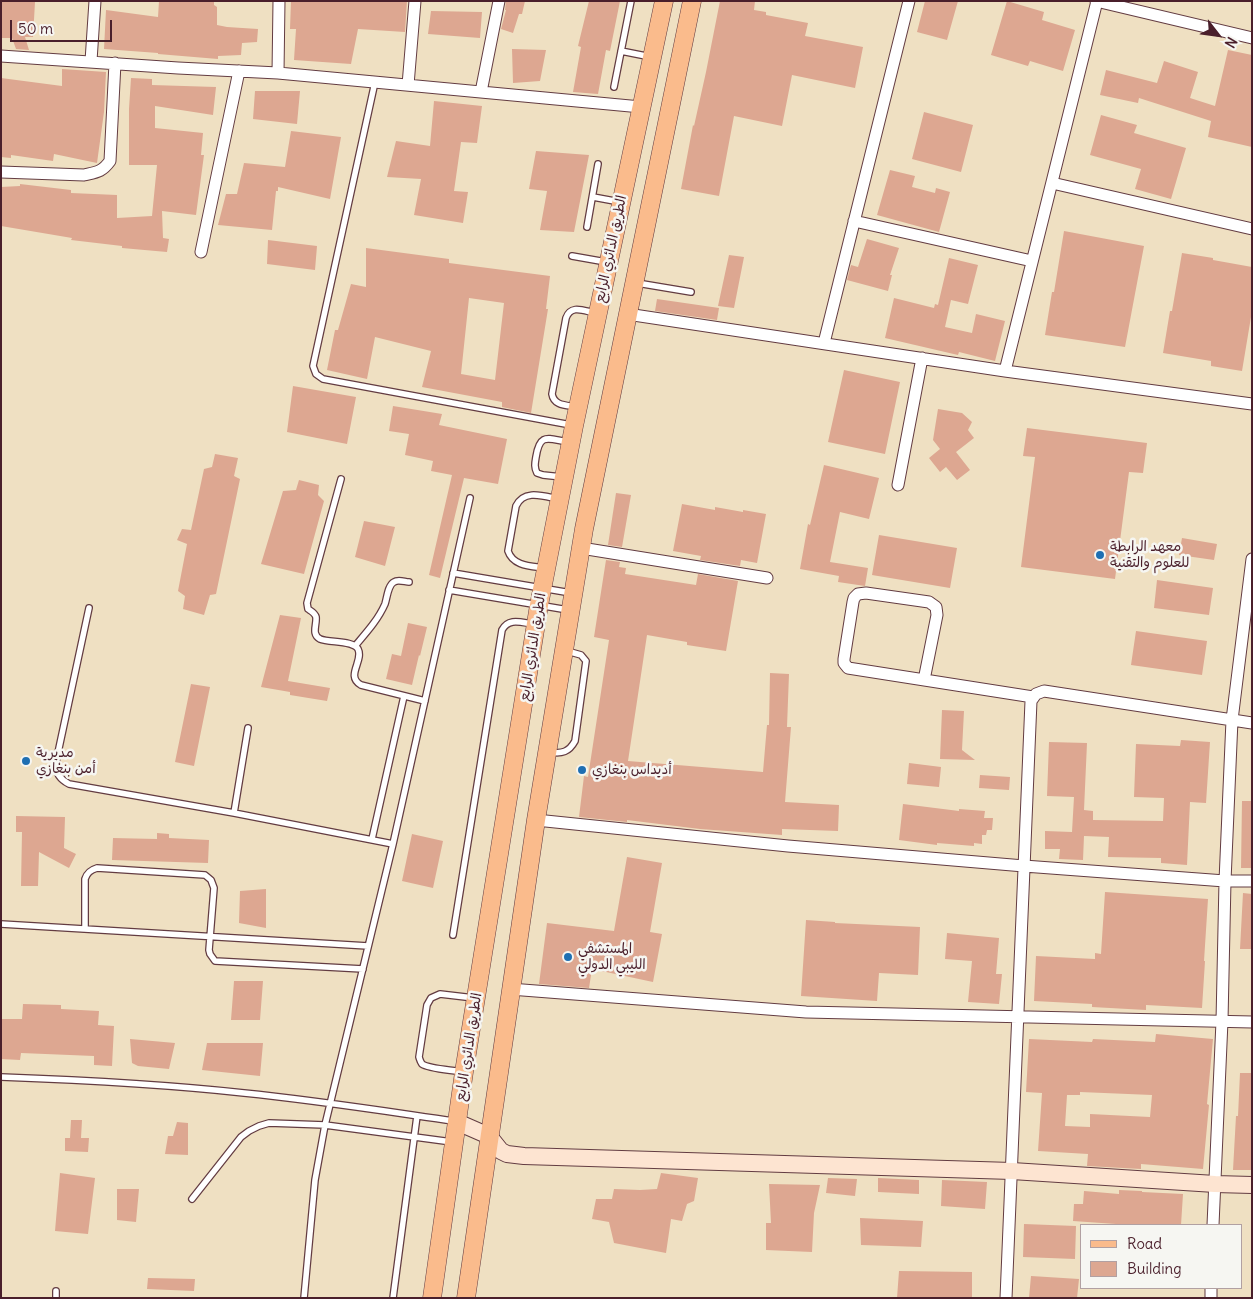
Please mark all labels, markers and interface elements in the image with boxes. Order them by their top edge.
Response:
scale bar [12,10,115,42]
north arrow [1193,10,1243,60]
text: 50 m [18,19,53,38]
text: N [1221,34,1241,51]
street label: الطريق الدائري الرابع [591,194,631,304]
place label: معهد الرابطة للعلوم والتقنية [1110,539,1189,572]
marker: معهد الرابطة للعلوم والتقنية [1094,549,1106,561]
street label: الطريق الدائري الرابع [516,592,550,702]
place label: مديرية أمن بنغازي [36,745,96,778]
marker: مديرية أمن بنغازي [20,755,32,767]
place label: أديداس بنغازي [592,762,672,778]
marker: أديداس بنغازي [576,764,588,776]
place label: المستشفي الليبي الدولي [578,941,646,974]
marker: المستشفي الليبي الدولي [562,951,574,963]
street label: الطريق الدائري الرابع [452,992,486,1102]
legend [1080,1224,1243,1289]
text: Road [1127,1234,1162,1253]
text: Building [1127,1259,1182,1278]

